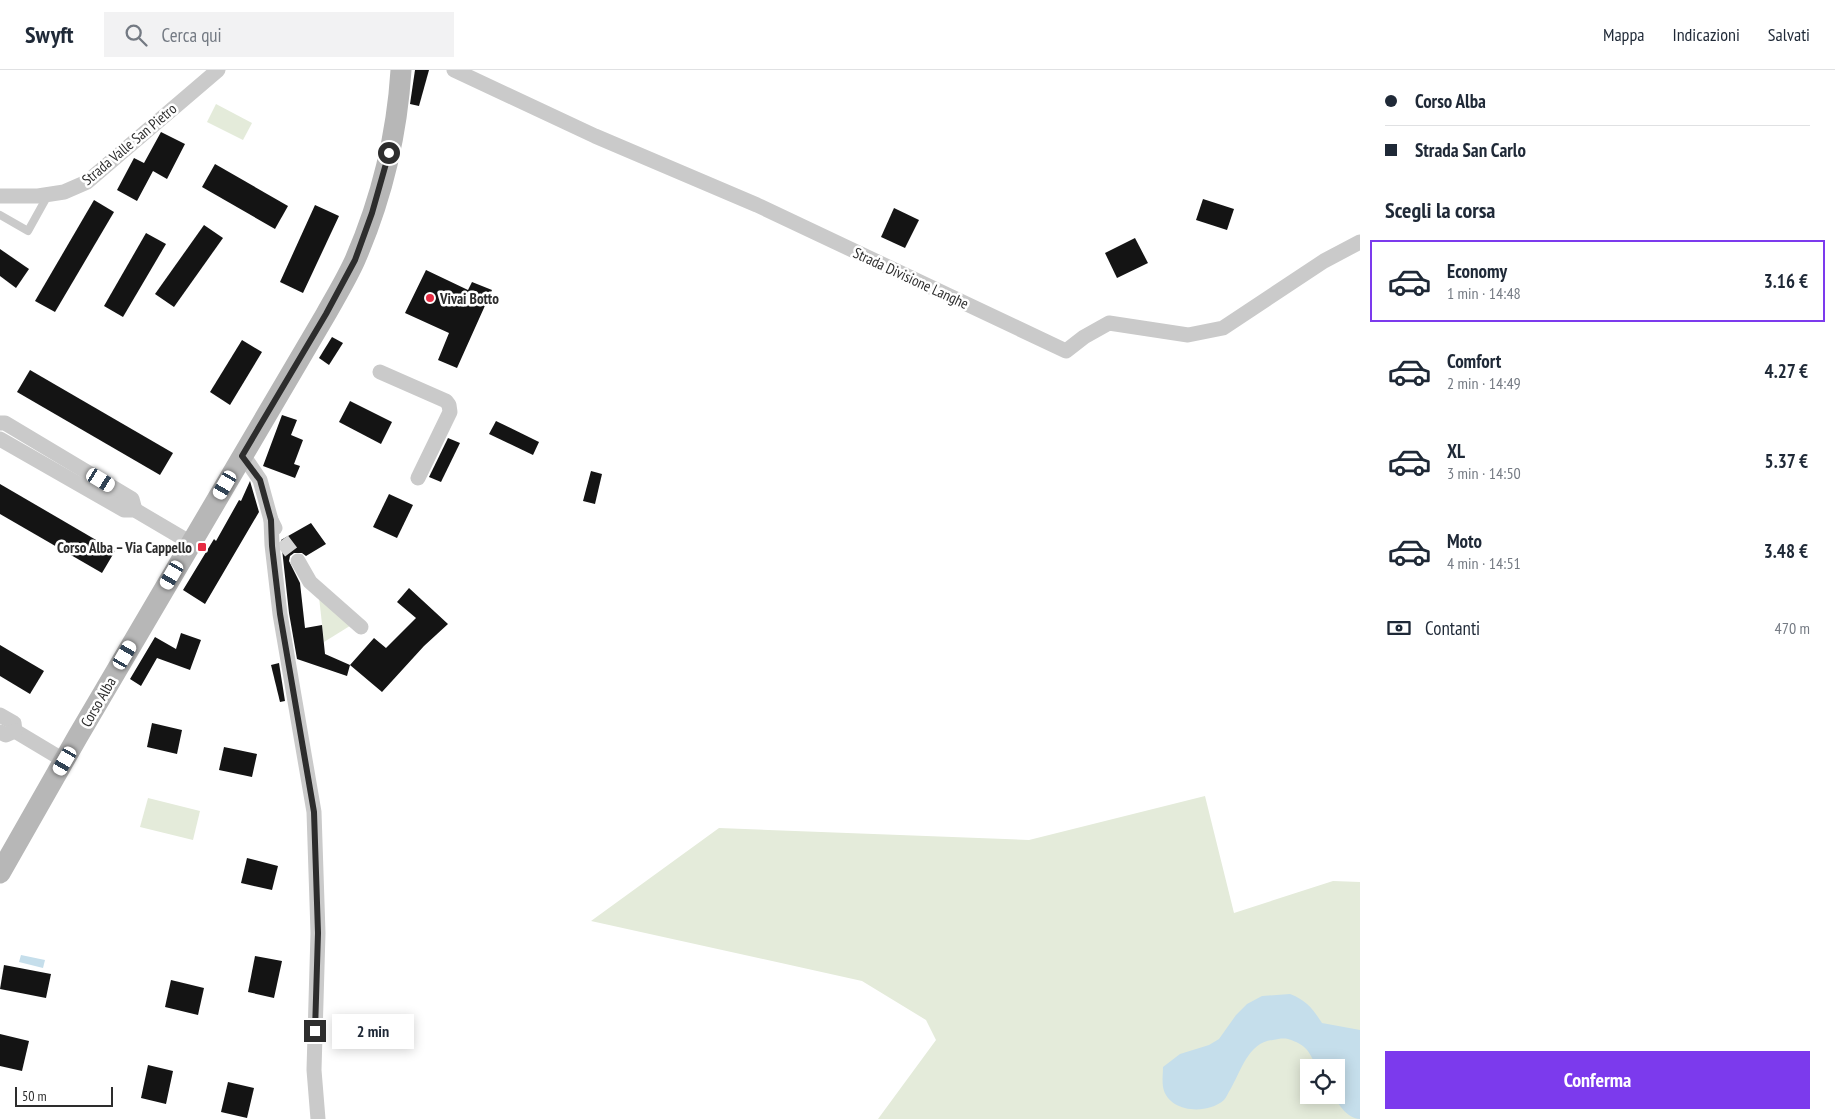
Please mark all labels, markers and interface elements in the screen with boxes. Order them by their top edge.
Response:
search box [104,12,454,57]
text: Swyft [25,19,74,50]
icon: search [122,21,150,49]
text: Cerca qui [162,23,222,47]
text: Mappa [1603,23,1644,46]
text: Indicazioni [1672,23,1740,46]
text: Salvati [1768,23,1810,46]
text: Corso Alba [1415,89,1486,113]
street label: Strada Valle San Pietro [78,99,180,189]
text: Strada San Carlo [1415,138,1526,162]
route start [378,142,400,164]
text: Scegli la corsa [1385,196,1495,224]
street label: Strada Divisione Langhe [850,243,972,313]
icon: car [1387,259,1432,304]
text: Economy [1447,259,1507,283]
text: 3.16 € [1764,269,1808,293]
text: 1 min · 14:48 [1447,283,1521,303]
place label: Vivai Botto [439,289,499,308]
marker: Vivai Botto [424,292,436,304]
icon: car [1387,349,1432,394]
text: Comfort [1447,349,1501,373]
text: 4.27 € [1765,359,1808,383]
text: 2 min · 14:49 [1447,373,1521,393]
icon: car [1387,439,1432,484]
text: XL [1447,439,1465,463]
text: 5.37 € [1765,449,1808,473]
text: 3 min · 14:50 [1447,463,1521,483]
car [84,466,117,494]
car [211,468,238,502]
icon: car [1387,529,1432,574]
text: Moto [1447,529,1482,553]
place label: Corso Alba – Via Cappello [57,538,192,557]
text: 3.48 € [1764,539,1808,563]
marker: Corso Alba – Via Cappello [196,541,208,553]
text: 4 min · 14:51 [1447,553,1521,573]
car [158,558,185,592]
icon: cash [1385,614,1413,642]
text: Contanti [1425,616,1480,640]
text: 470 m [1775,618,1810,638]
car [111,638,138,672]
street label: Corso Alba [76,674,120,730]
car [51,744,78,778]
callout: 2 min [332,1014,415,1048]
route end [304,1020,326,1042]
text: 2 min [357,1021,389,1041]
button: Conferma [1385,1051,1810,1109]
map controls [1300,1059,1345,1104]
button: locate [1300,1059,1345,1104]
scale bar [15,1084,112,1107]
text: 50 m [22,1087,47,1105]

